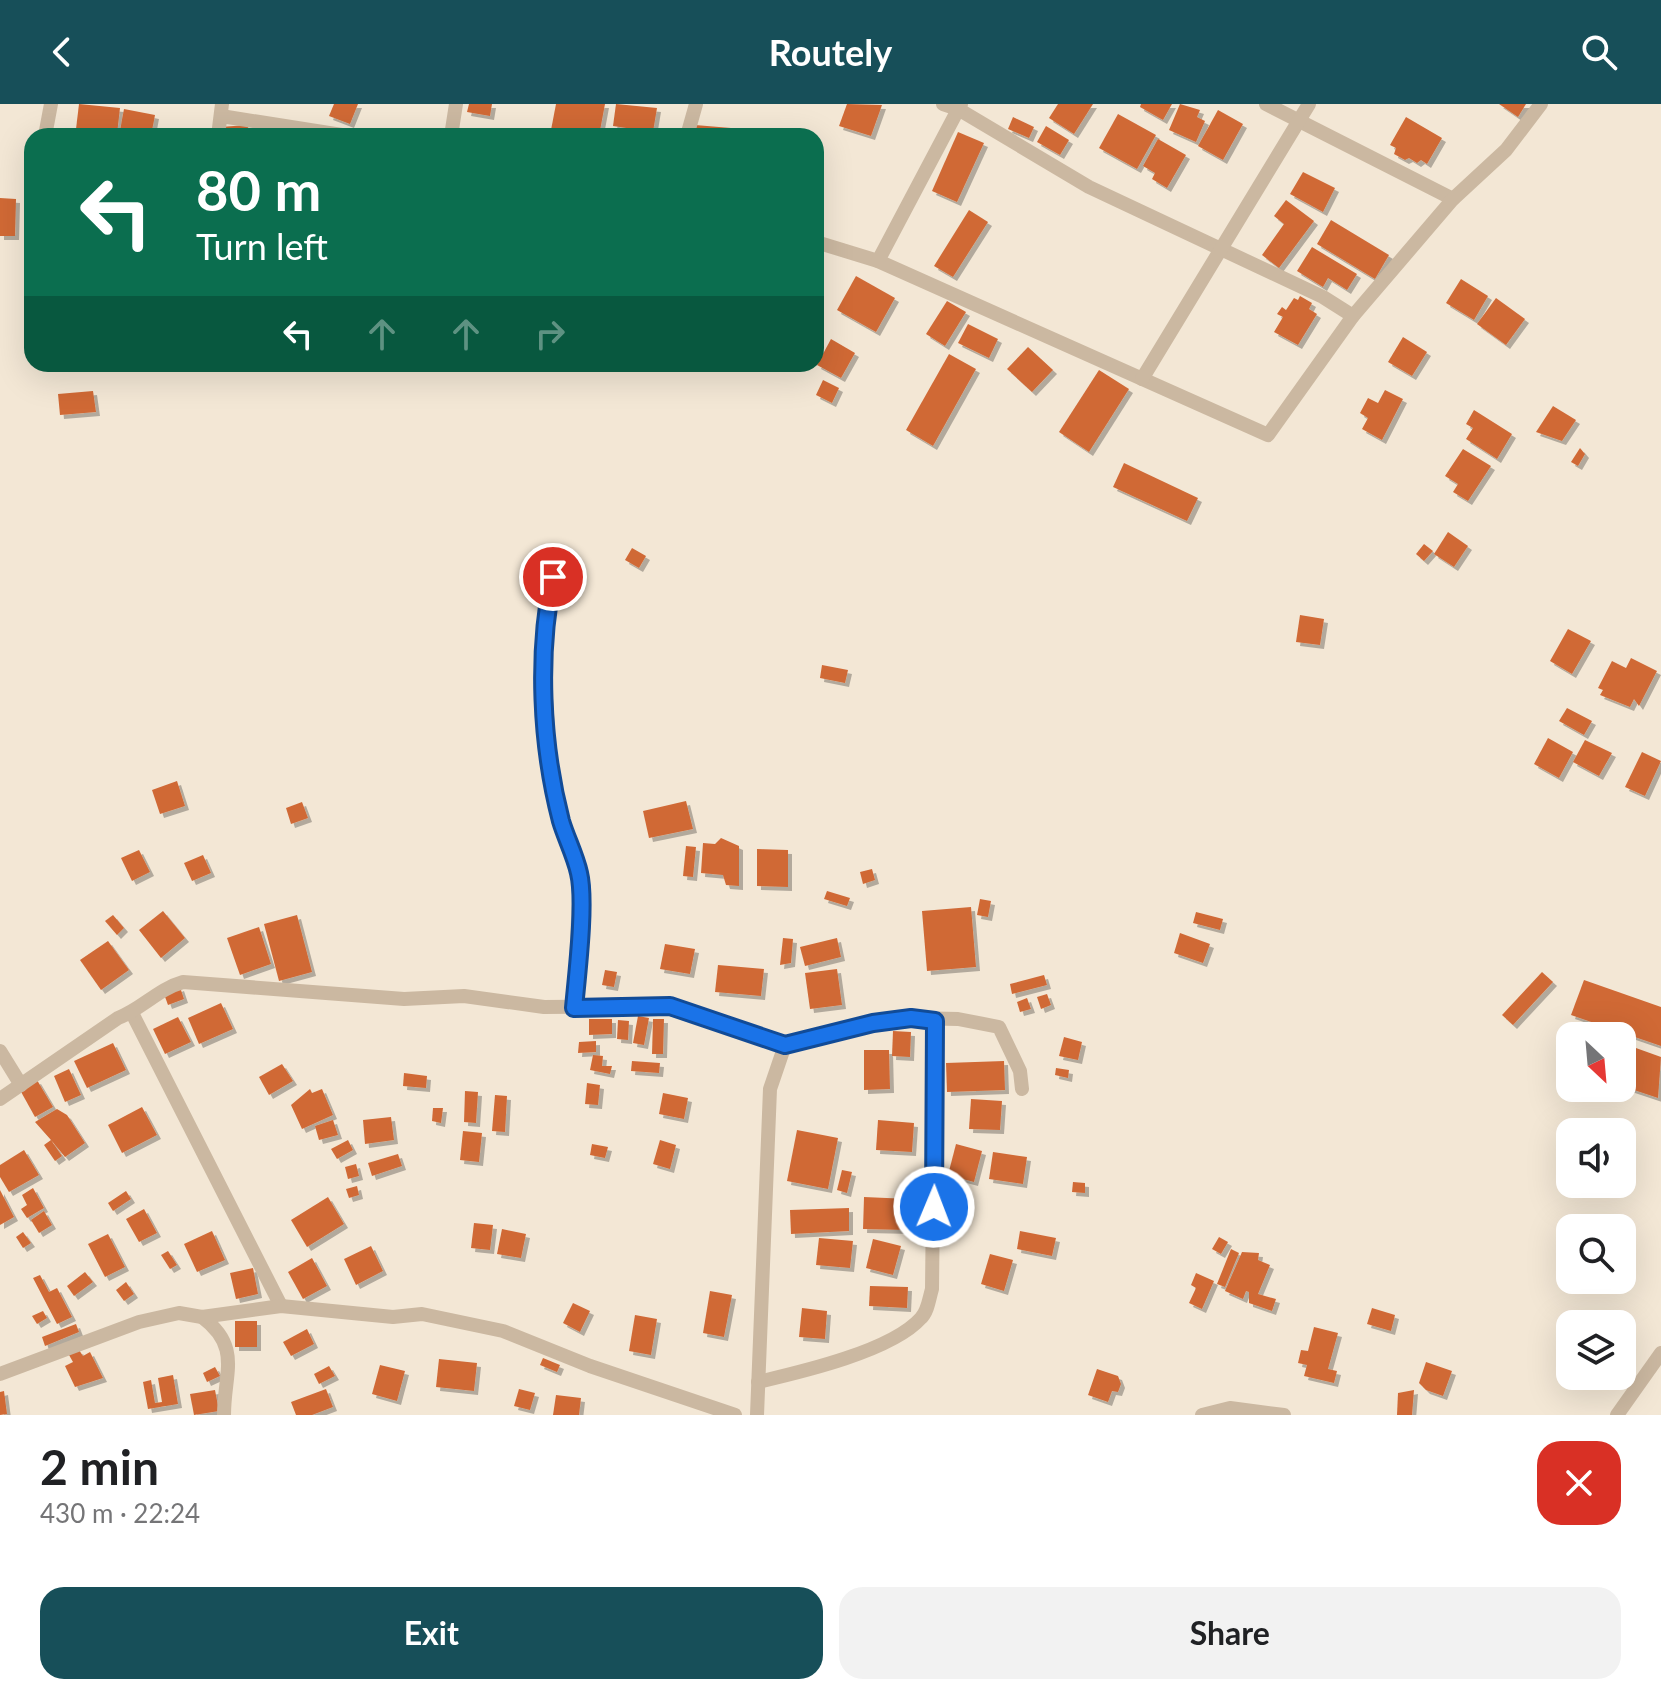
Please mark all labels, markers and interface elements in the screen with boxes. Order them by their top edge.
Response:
icon: back [40,30,84,74]
text: Routely [769,30,892,74]
icon: search [1577,30,1621,74]
text: 80 m [196,156,321,223]
icon: left [64,160,168,264]
text: Turn left [196,224,328,268]
icon: left [276,312,320,356]
icon: ahead [360,312,404,356]
icon: ahead [444,312,488,356]
icon: right [528,312,572,356]
pin [519,543,587,611]
icon: arrive [531,555,575,599]
north arrow [1556,1022,1636,1102]
map controls [1556,1022,1636,1390]
button: sound [1556,1118,1636,1198]
position arrow [892,1165,976,1249]
button: search [1556,1214,1636,1294]
button: layers [1556,1310,1636,1390]
text: 2 min [40,1438,159,1495]
button: close [1537,1441,1621,1525]
text: 430 m · 22:24 [40,1497,200,1529]
button: Exit [40,1587,823,1679]
button: Share [839,1587,1621,1679]

